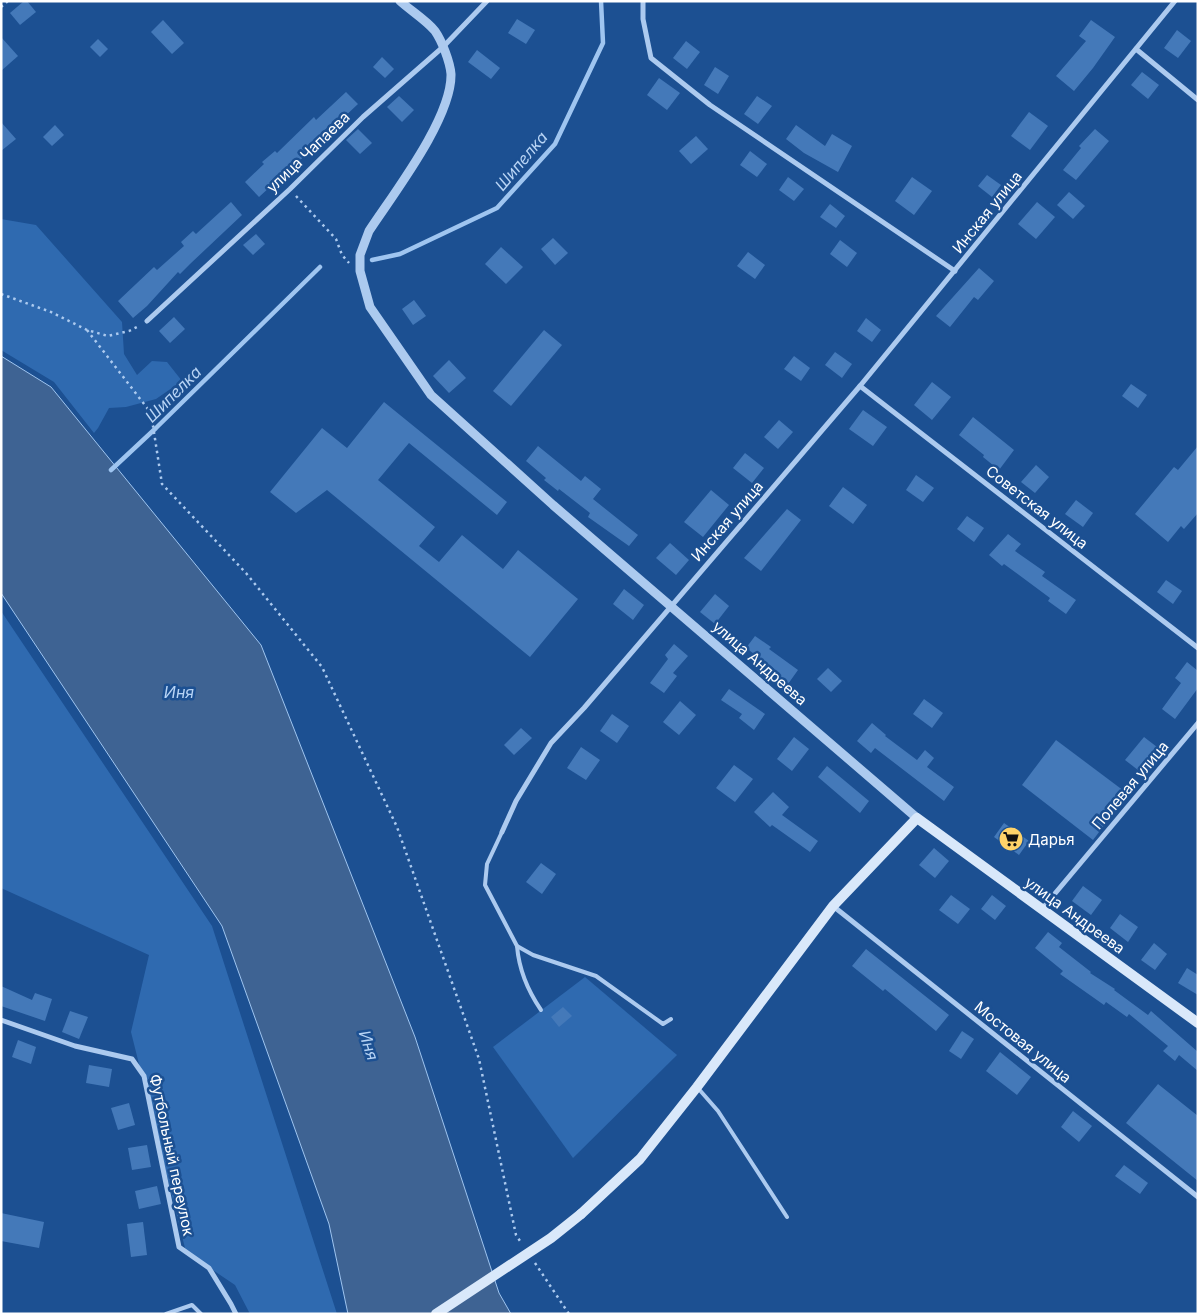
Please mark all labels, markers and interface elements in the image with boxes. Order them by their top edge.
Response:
street label: улица Чапаева [262,107,354,197]
water label: Шипелка [490,127,552,195]
street label: Инская улица [948,167,1026,257]
water label: Шипелка [141,362,205,426]
street label: Советская улица [982,461,1092,553]
street label: Инская улица [687,477,767,565]
street label: улица Андреева [709,617,811,709]
water label: Иня [164,682,194,702]
street label: Полевая улица [1088,737,1172,833]
supermarket icon: Дарья [998,826,1024,852]
place label: Дарья [1028,830,1075,849]
street label: улица Андреева [1021,872,1129,958]
street label: Мостовая улица [971,997,1075,1087]
water label: Иня [355,1027,383,1063]
street label: Футбольный переулок [146,1072,198,1238]

